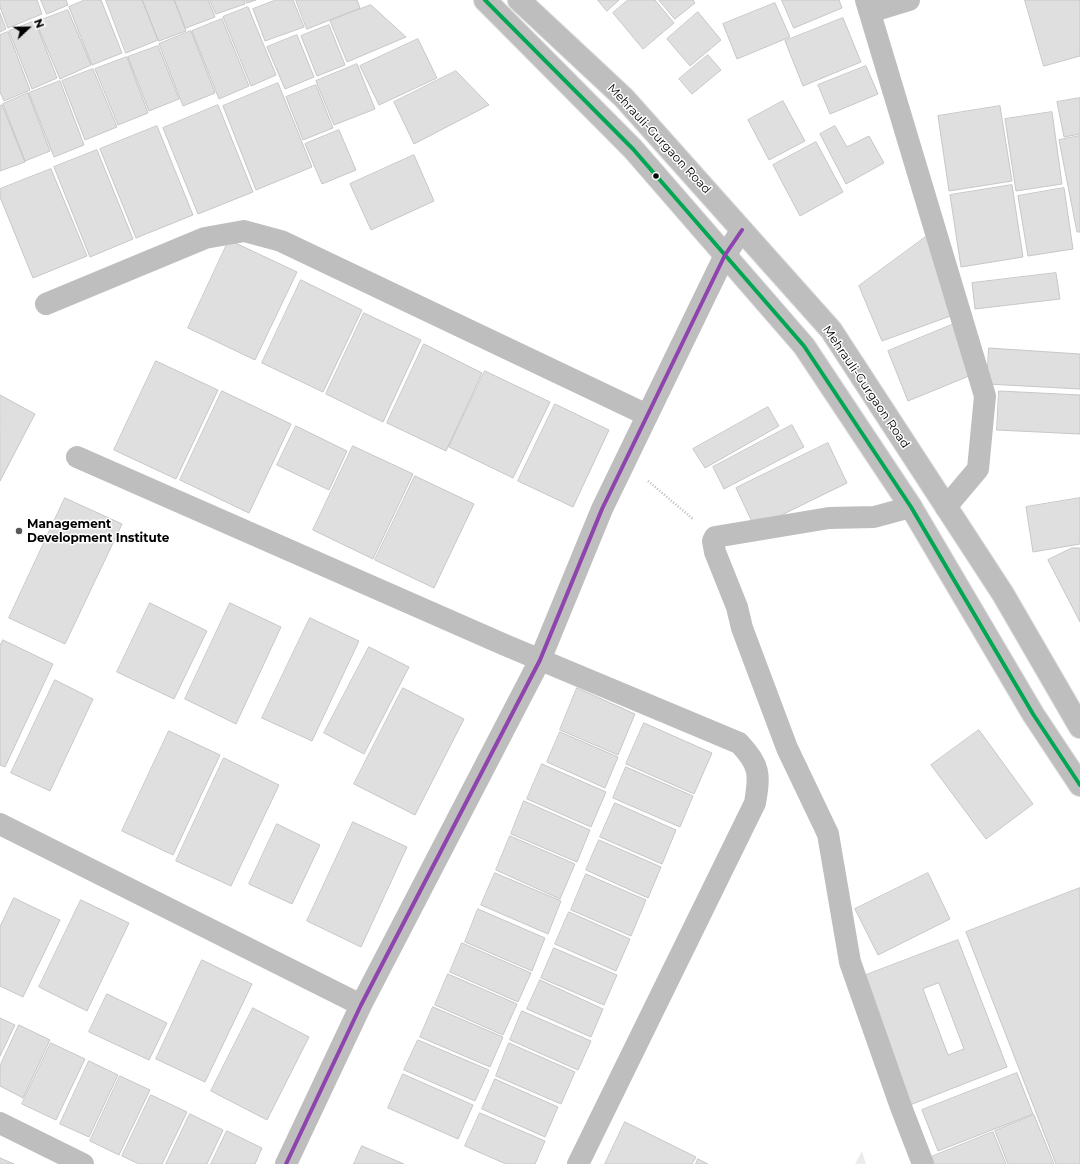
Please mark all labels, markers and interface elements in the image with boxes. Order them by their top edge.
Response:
north arrow [8,8,48,48]
text: N [31,17,47,30]
street label: Mehrauli-Gurgaon Road [604,81,714,197]
unlabelled marker [651,171,661,181]
street label: Mehrauli-Gurgaon Road [820,323,912,451]
place label: Management Development Institute [27,517,169,545]
marker: Management Development Institute [14,526,24,536]

